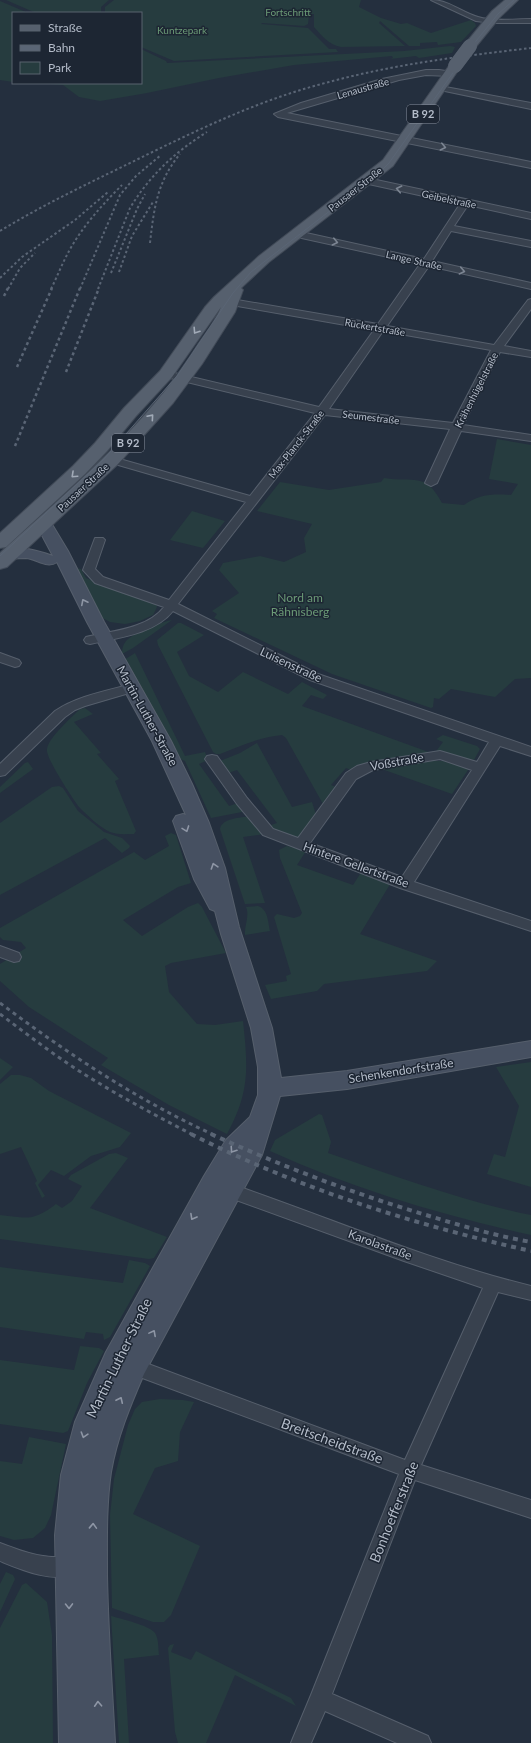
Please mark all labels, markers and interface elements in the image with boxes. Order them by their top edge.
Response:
park label: Fortschritt [265,6,311,18]
legend [12,12,142,84]
text: Straße [48,20,82,35]
park label: Kuntzepark [157,24,208,36]
text: Bahn [48,40,75,55]
text: Park [48,60,72,75]
street label: Lenaustraße [336,75,390,101]
road number: B 92 [407,105,439,123]
one-way arrow [440,143,447,151]
street label: Pausaer Straße [326,164,384,214]
one-way arrow [396,185,402,193]
street label: Geibelstraße [421,187,477,211]
one-way arrow [332,238,338,246]
street label: Lange Straße [385,248,443,272]
one-way arrow [459,266,465,274]
street label: Rückertstraße [344,316,406,338]
one-way arrow [193,327,201,334]
street label: Krähenhügelstraße [452,350,500,430]
street label: Max-Planck-Straße [266,407,326,481]
street label: Seumestraße [342,408,400,426]
one-way arrow [146,414,154,422]
road number: B 92 [112,434,144,452]
street label: Pausaer Straße [55,460,111,514]
one-way arrow [71,470,79,477]
park label: Nord am Rähnisberg [271,590,329,619]
one-way arrow [82,599,89,607]
street label: Luisenstraße [258,644,325,685]
street label: Martin-Luther-Straße [114,663,181,769]
street label: Voßstraße [369,749,425,774]
one-way arrow [182,825,190,832]
street label: Hintere Gellertstraße [301,838,411,891]
one-way arrow [211,863,219,870]
street label: Schenkendorfstraße [347,1055,454,1086]
one-way arrow [230,1146,238,1153]
one-way arrow [191,1213,198,1220]
street label: Karolastraße [346,1226,414,1263]
street label: Martin-Luther-Straße [82,1295,155,1420]
one-way arrow [149,1330,156,1337]
one-way arrow [115,1396,123,1404]
street label: Breitscheidstraße [279,1414,385,1467]
one-way arrow [80,1431,89,1438]
street label: Bonhoefferstraße [365,1459,422,1565]
one-way arrow [89,1523,97,1529]
one-way arrow [65,1603,73,1609]
one-way arrow [94,1701,103,1707]

